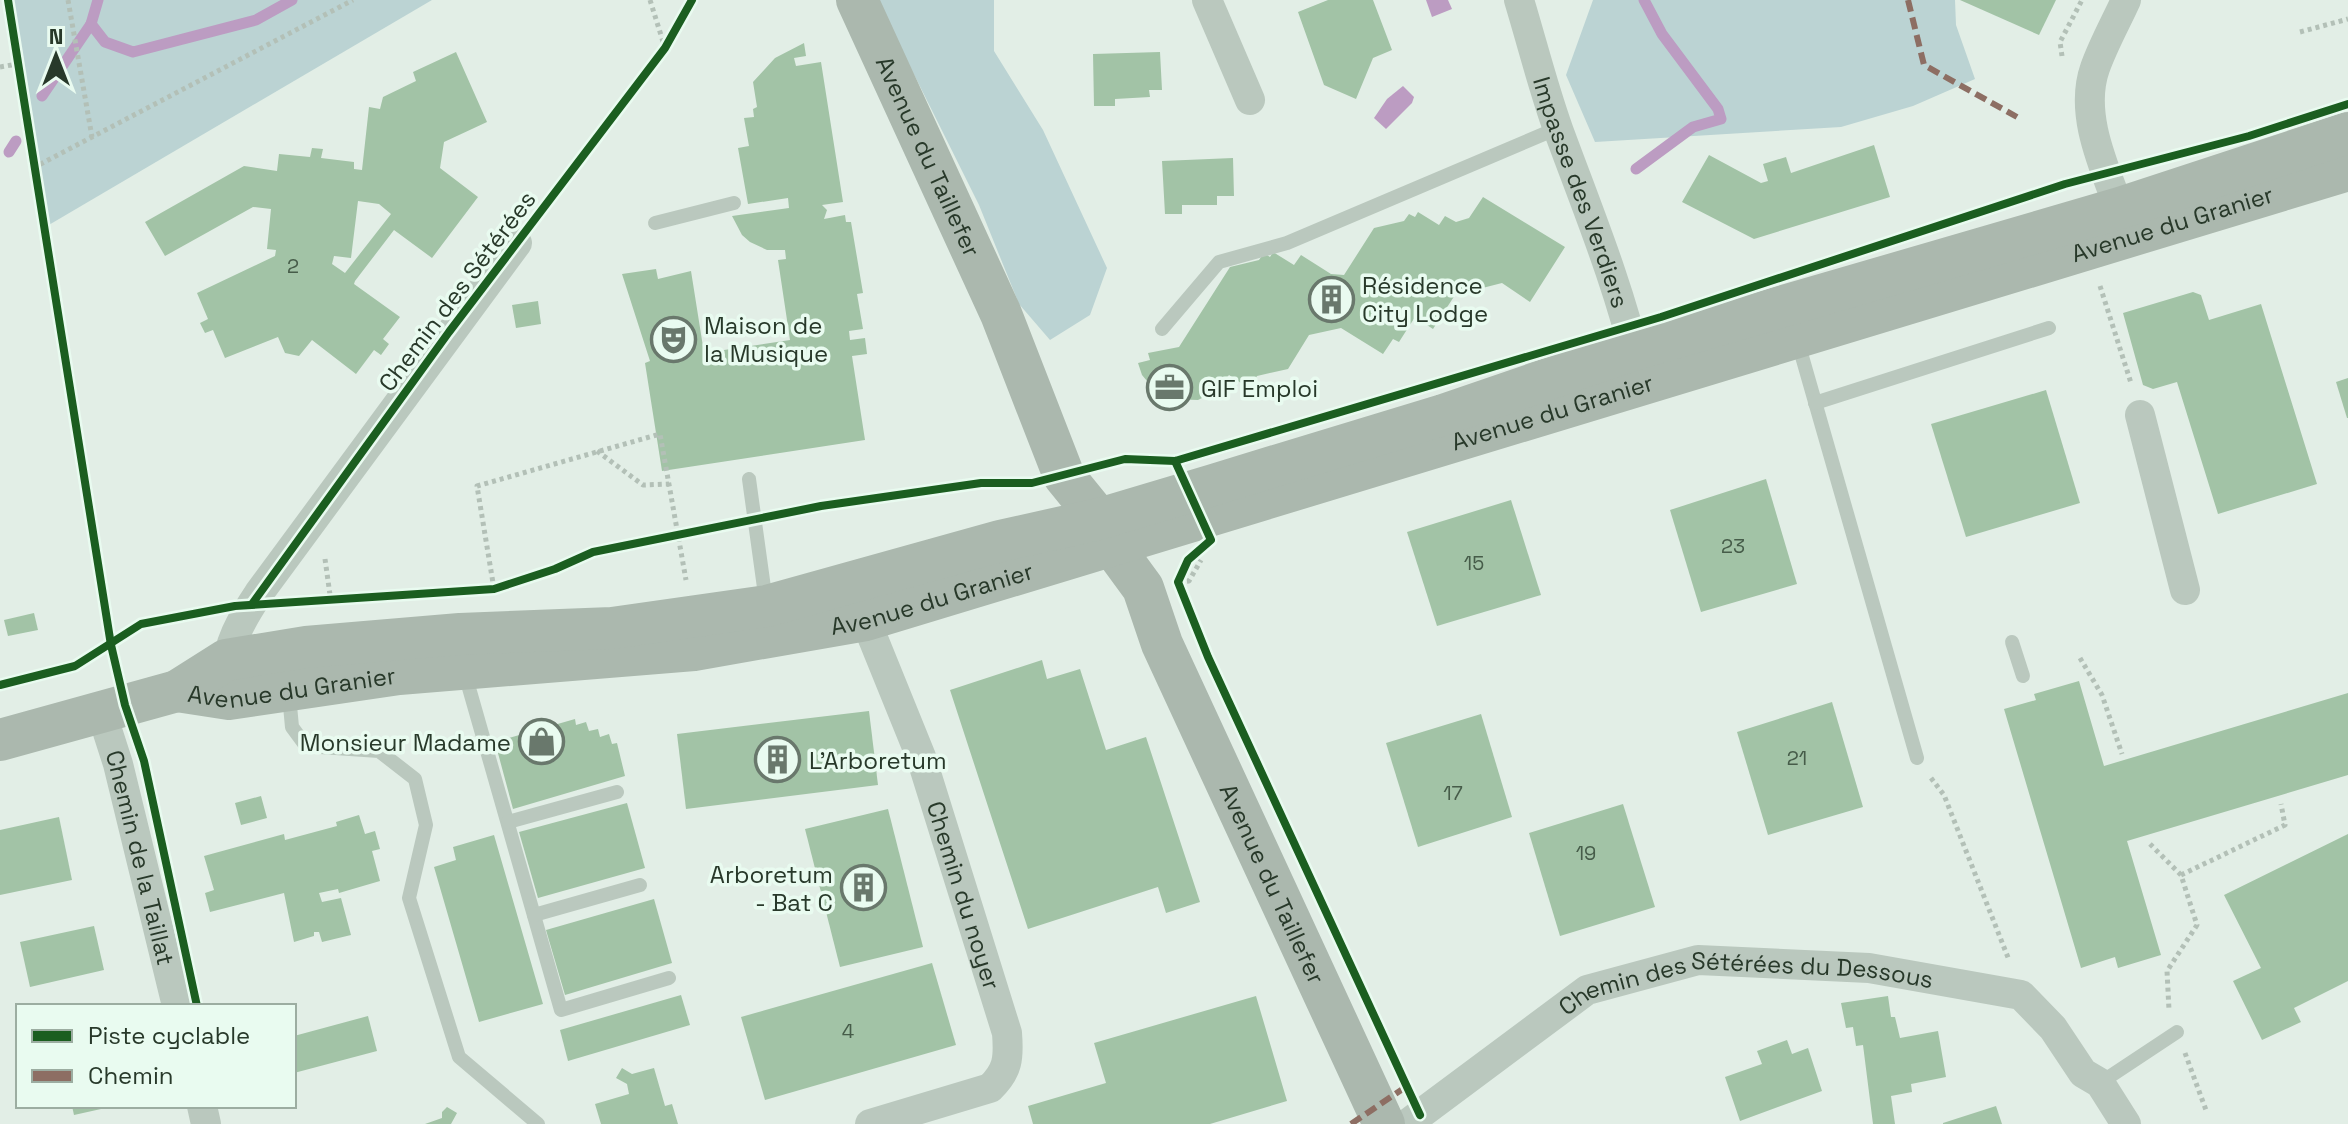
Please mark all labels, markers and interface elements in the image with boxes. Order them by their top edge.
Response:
north arrow [16,16,96,96]
text: N [49,22,63,50]
street label: Avenue du Taillefer [869,51,988,262]
street label: Impasse des Verdiers [1526,73,1637,311]
street label: Avenue du Granier [2067,178,2277,269]
street label: Chemin des Sétérées [371,185,543,397]
house number: 2 [287,253,299,279]
place label: Résidence City Lodge [1362,270,1488,329]
building icon: Résidence City Lodge [1307,275,1355,323]
place label: Maison de la Musique [704,310,828,369]
theatre icon: Maison de la Musique [649,315,697,363]
office icon: GIF Emploi [1146,364,1194,412]
street label: Avenue du Granier [1447,366,1657,457]
place label: GIF Emploi [1201,373,1318,404]
house number: 23 [1721,533,1745,559]
house number: 15 [1464,550,1484,576]
street label: Avenue du Granier [828,555,1037,641]
street label: Avenue du Granier [186,659,398,714]
shop icon: Monsieur Madame [518,718,566,766]
place label: Monsieur Madame [300,727,511,758]
building icon: L'Arboretum [754,736,802,784]
place label: L'Arboretum [809,745,947,776]
house number: 21 [1787,745,1807,771]
street label: Chemin de la Taillat [99,746,182,968]
street label: Avenue du Taillefer [1213,779,1333,989]
house number: 17 [1443,780,1463,806]
street label: Chemin du noyer [920,797,1008,993]
house number: 19 [1576,840,1596,866]
place label: Arboretum - Bat C [710,859,833,918]
building icon: Arboretum - Bat C [840,864,888,912]
street label: Chemin des Sétérées du Dessous [1552,944,1936,1022]
legend [16,1004,296,1108]
house number: 4 [842,1018,854,1044]
text: Piste cyclable [88,1020,250,1051]
text: Chemin [88,1060,174,1091]

